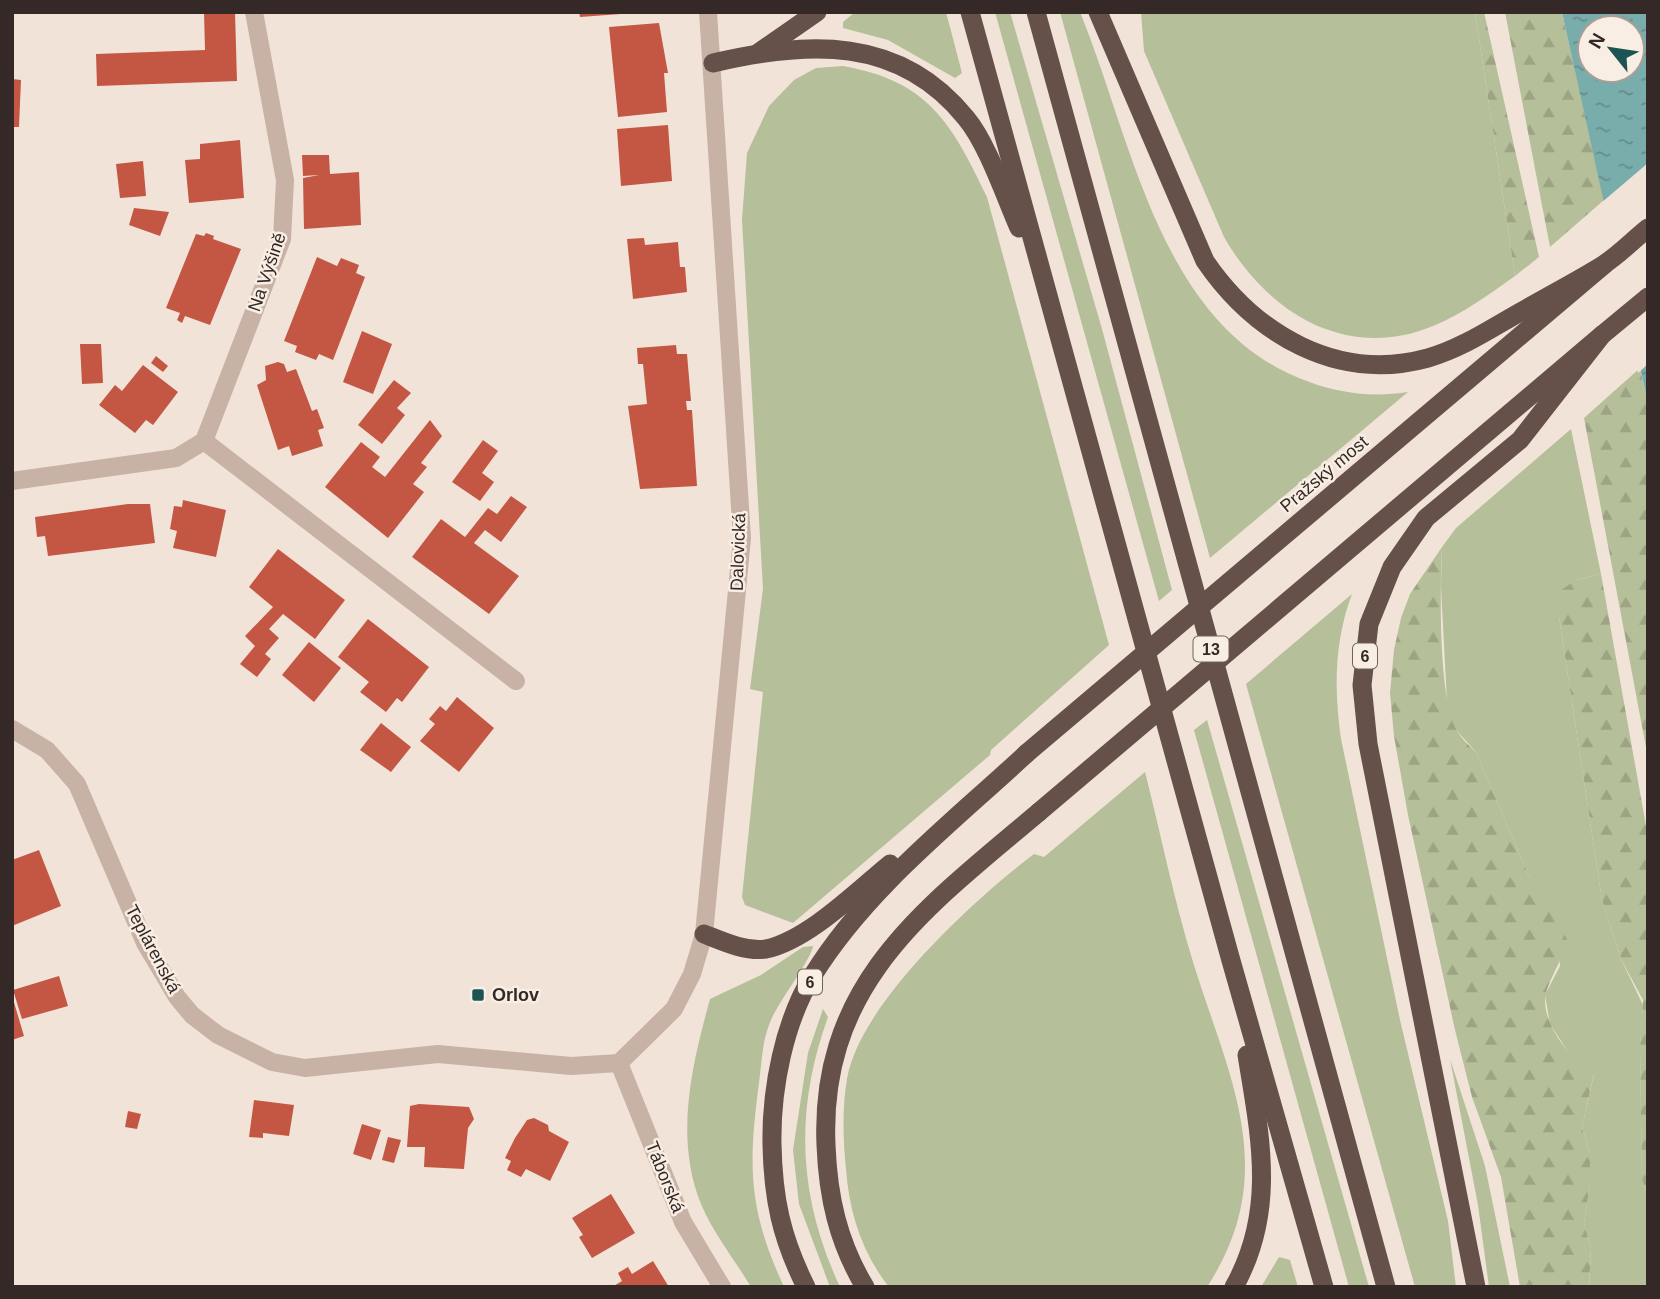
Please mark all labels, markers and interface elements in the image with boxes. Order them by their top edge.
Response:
north arrow [1576,14,1646,84]
text: N [1584,30,1609,52]
street label: Na Výšině [244,230,290,314]
street label: Pražský most [1276,432,1372,516]
street label: Dalovická [727,512,749,591]
road number: 13 [1194,636,1228,662]
road number: 6 [1353,643,1377,668]
street label: Teplárenská [121,901,185,997]
road number: 6 [798,970,822,994]
place label: Orlov [492,985,539,1005]
marker: Orlov [470,987,486,1003]
street label: Táborská [642,1138,689,1216]

